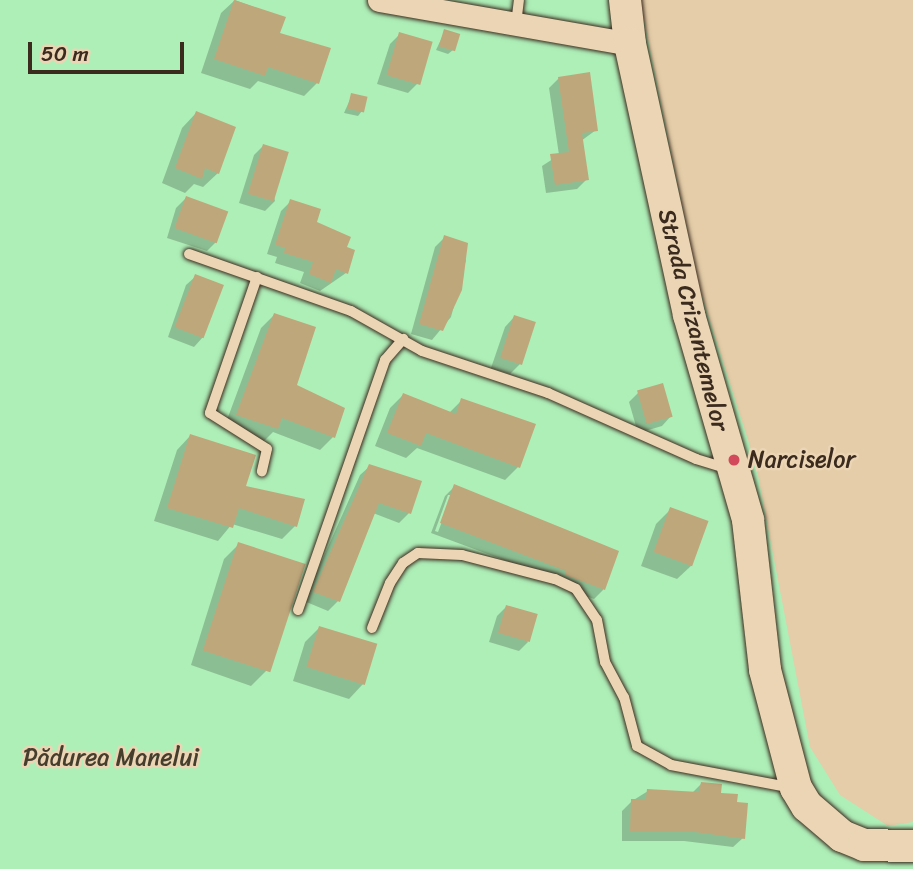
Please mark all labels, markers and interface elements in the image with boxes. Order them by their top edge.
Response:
scale bar [32,28,187,72]
text: 50 m [41,35,89,73]
street label: Strada Crizantemelor [651,206,735,434]
place label: Narciselor [748,446,855,474]
marker: Narciselor [726,452,742,468]
park label: Pădurea Manelui [23,744,199,772]

